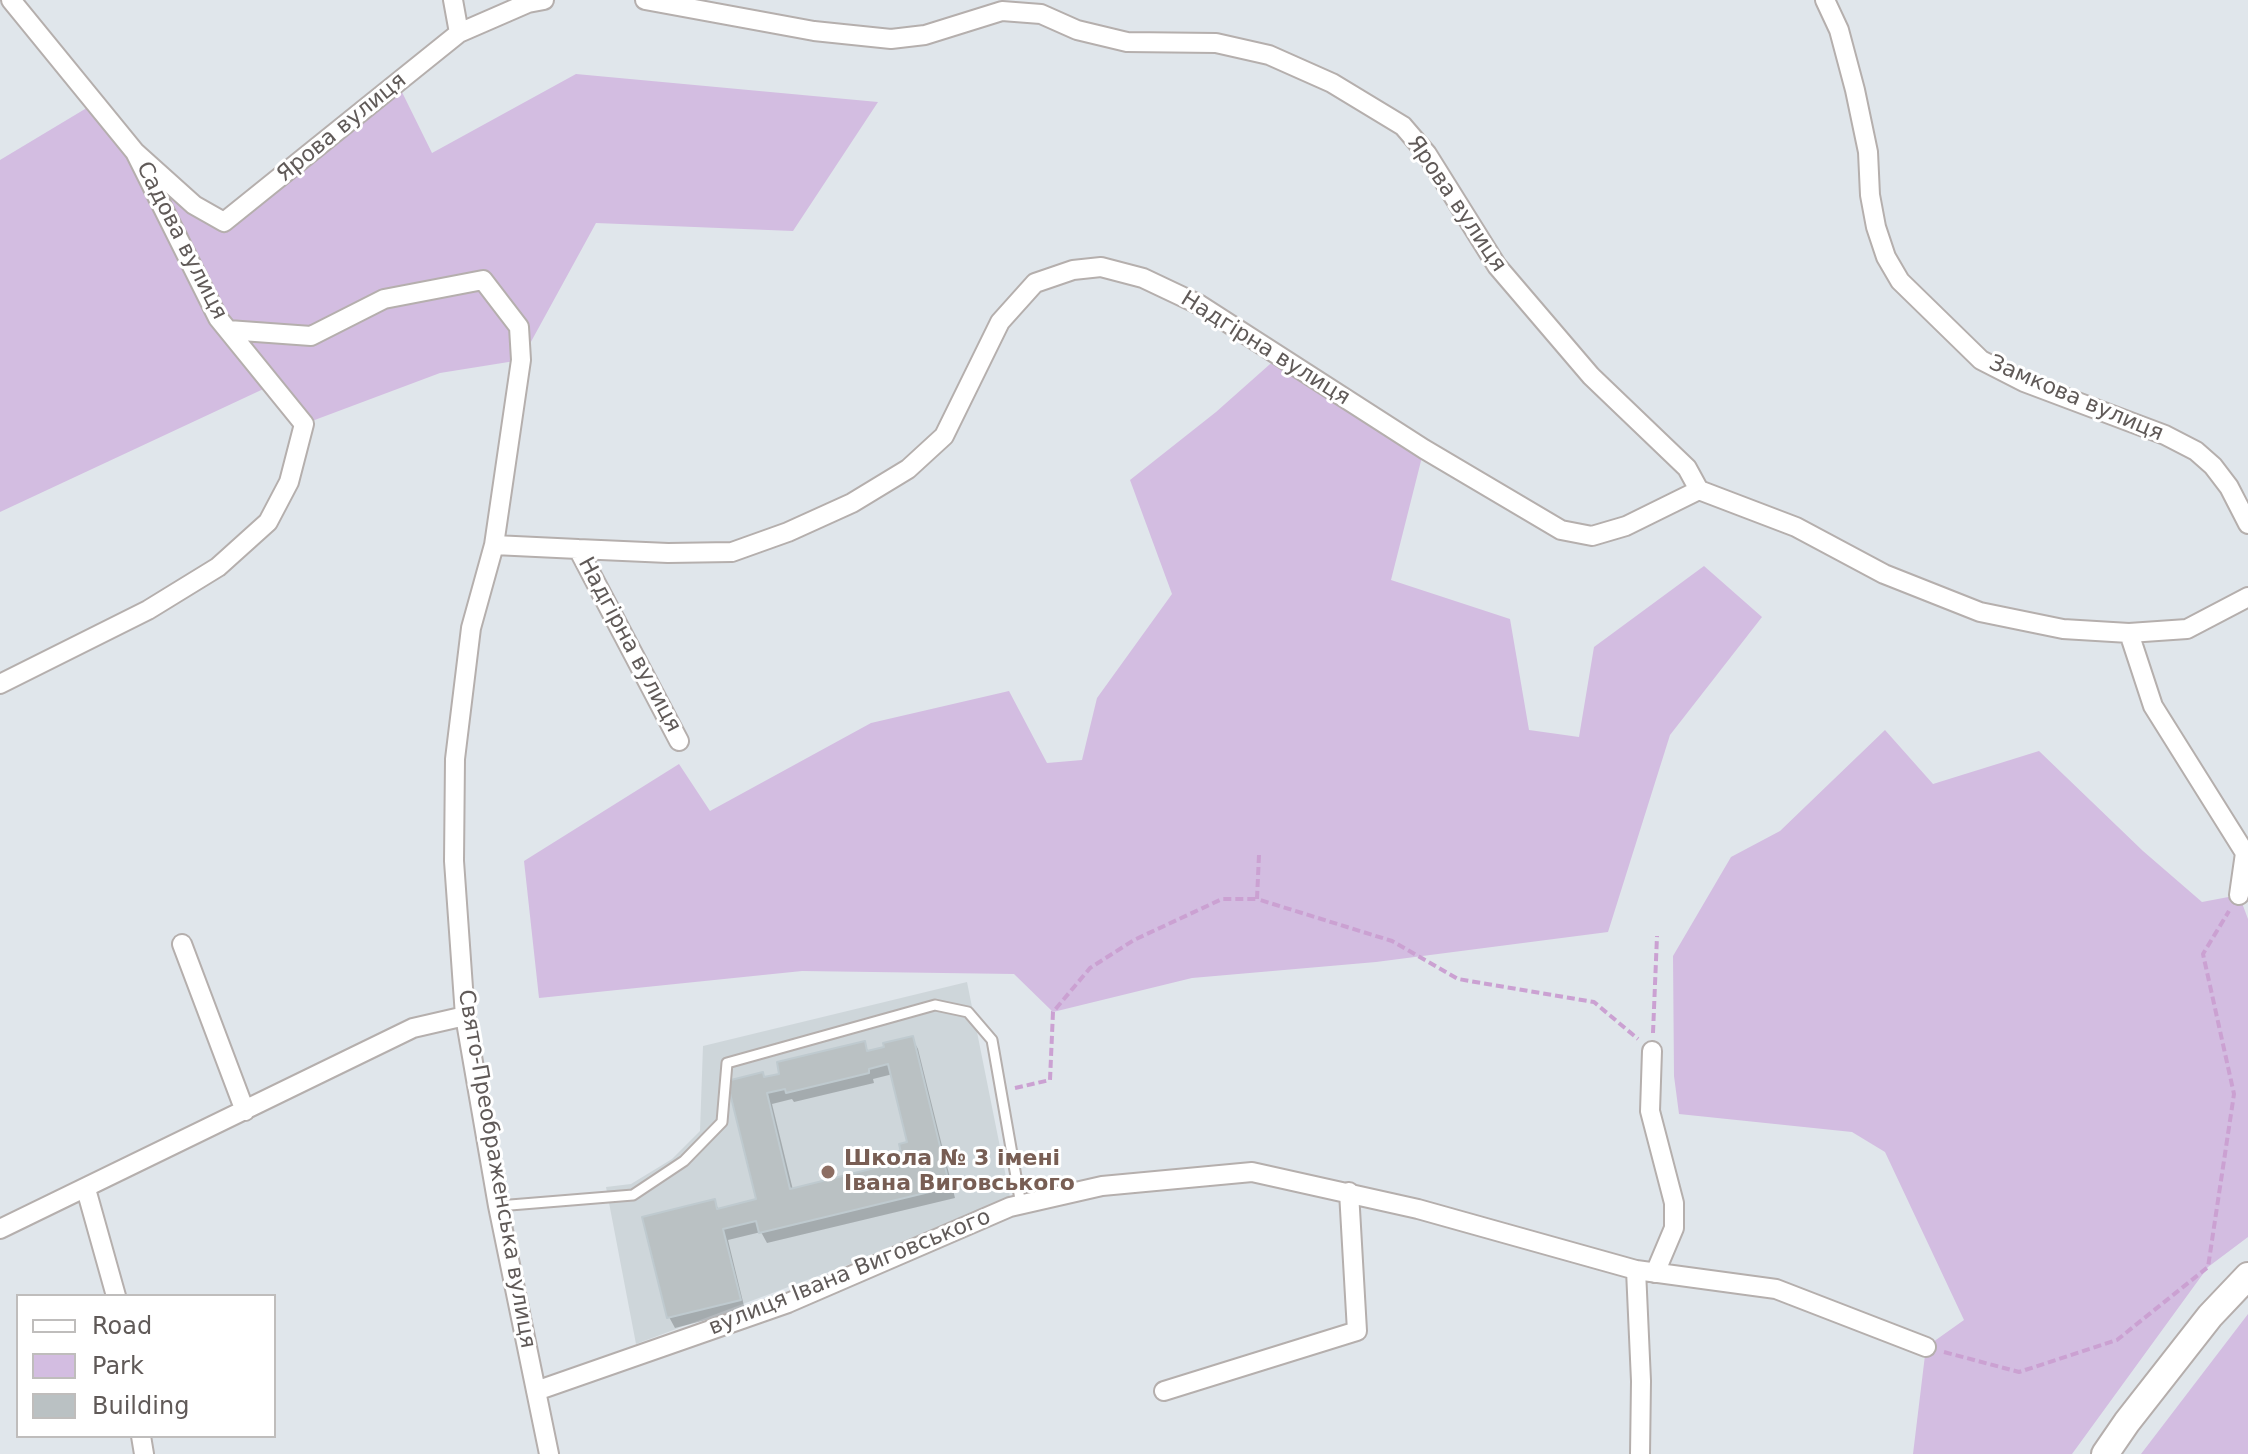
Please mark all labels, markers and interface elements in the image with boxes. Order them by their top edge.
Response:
street label: Ярова вулиця [272,68,412,188]
street label: Ярова вулиця [1401,131,1511,277]
street label: Садова вулиця [130,158,232,324]
street label: Надгірна вулиця [1176,286,1354,412]
street label: Замкова вулиця [1985,350,2167,448]
street label: Надгірна вулиця [572,553,686,737]
street label: Свято-Преображенська вулиця [451,988,541,1350]
place label: Школа № 3 імені Івана Виговського [844,1146,1075,1198]
marker: Школа № 3 імені Івана Виговського [819,1163,837,1181]
street label: вулиця Івана Виговського [705,1204,995,1342]
legend [16,1294,276,1438]
text: Road [92,1312,152,1340]
text: Park [92,1352,144,1380]
text: Building [92,1392,189,1420]

